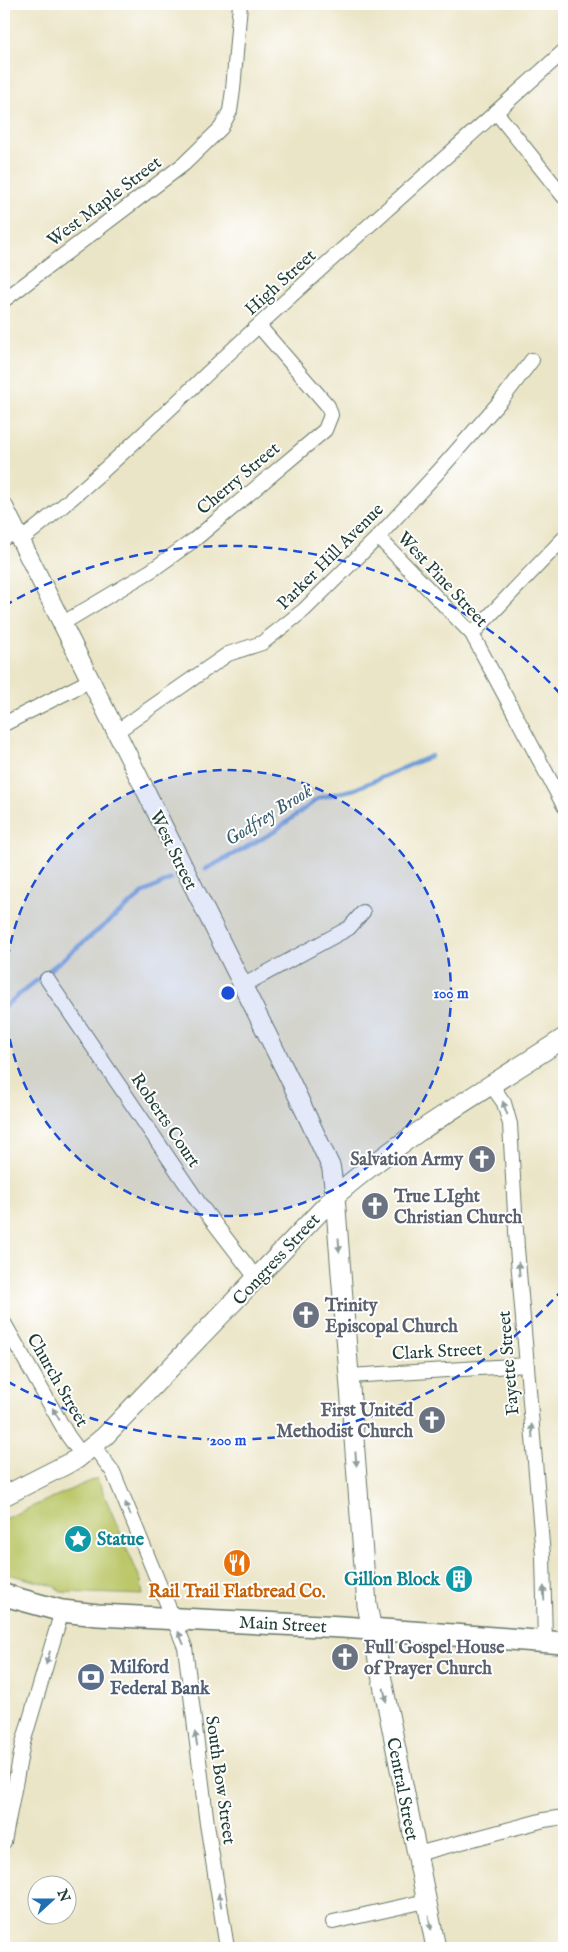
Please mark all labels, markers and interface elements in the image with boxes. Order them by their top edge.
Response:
street label: West Maple Street [43,152,167,253]
street label: High Street [241,245,322,321]
street label: Cherry Street [193,438,285,521]
street label: Parker Hill Avenue [273,499,389,615]
street label: West Pine Street [392,527,492,633]
water label: Godfrey Brook [221,779,317,852]
street label: West Street [144,807,202,894]
centre of rings [219,984,237,1002]
text: 100 m [433,984,469,1003]
street label: Roberts Court [125,1069,205,1172]
one-way arrow [501,1100,508,1115]
church icon: Salvation Army [467,1144,497,1174]
place label: Salvation Army [350,1149,464,1172]
place label: True LIght Christian Church [393,1186,522,1230]
church icon: True LIght Christian Church [360,1191,390,1221]
street label: Congress Street [228,1209,326,1311]
one-way arrow [335,1237,343,1253]
one-way arrow [515,1261,523,1277]
place label: Trinity Episcopal Church [324,1295,458,1339]
church icon: Trinity Episcopal Church [291,1300,321,1330]
street label: Fayette Street [493,1310,526,1416]
street label: Church Street [21,1330,93,1432]
street label: Clark Street [391,1339,483,1366]
place label: First United Methodist Church [276,1400,413,1444]
church icon: First United Methodist Church [417,1405,447,1435]
one-way arrow [51,1408,60,1421]
one-way arrow [528,1423,536,1439]
text: 200 m [210,1431,247,1450]
one-way arrow [352,1451,360,1467]
one-way arrow [124,1501,131,1516]
place icon: Statue [63,1524,93,1554]
place label: Statue [97,1529,145,1552]
restaurant icon: Rail Trail Flatbread Co. [222,1548,252,1578]
building icon: Gillon Block [444,1564,474,1594]
place label: Gillon Block [344,1569,441,1592]
place label: Rail Trail Flatbread Co. [148,1581,326,1604]
one-way arrow [539,1585,547,1601]
street label: Main Street [238,1612,327,1639]
one-way arrow [177,1630,185,1645]
place label: Full Gospel House of Prayer Church [364,1637,505,1681]
church icon: Full Gospel House of Prayer Church [330,1642,360,1672]
one-way arrow [43,1650,51,1665]
place label: Milford Federal Bank [110,1657,211,1701]
bank icon: Milford Federal Bank [76,1662,106,1692]
one-way arrow [381,1687,389,1703]
street label: South Bow Street [199,1714,240,1846]
one-way arrow [192,1731,200,1747]
street label: Central Street [380,1736,423,1843]
north arrow [28,1874,78,1924]
text: N [52,1886,74,1905]
one-way arrow [215,1892,223,1908]
one-way arrow [427,1915,435,1931]

